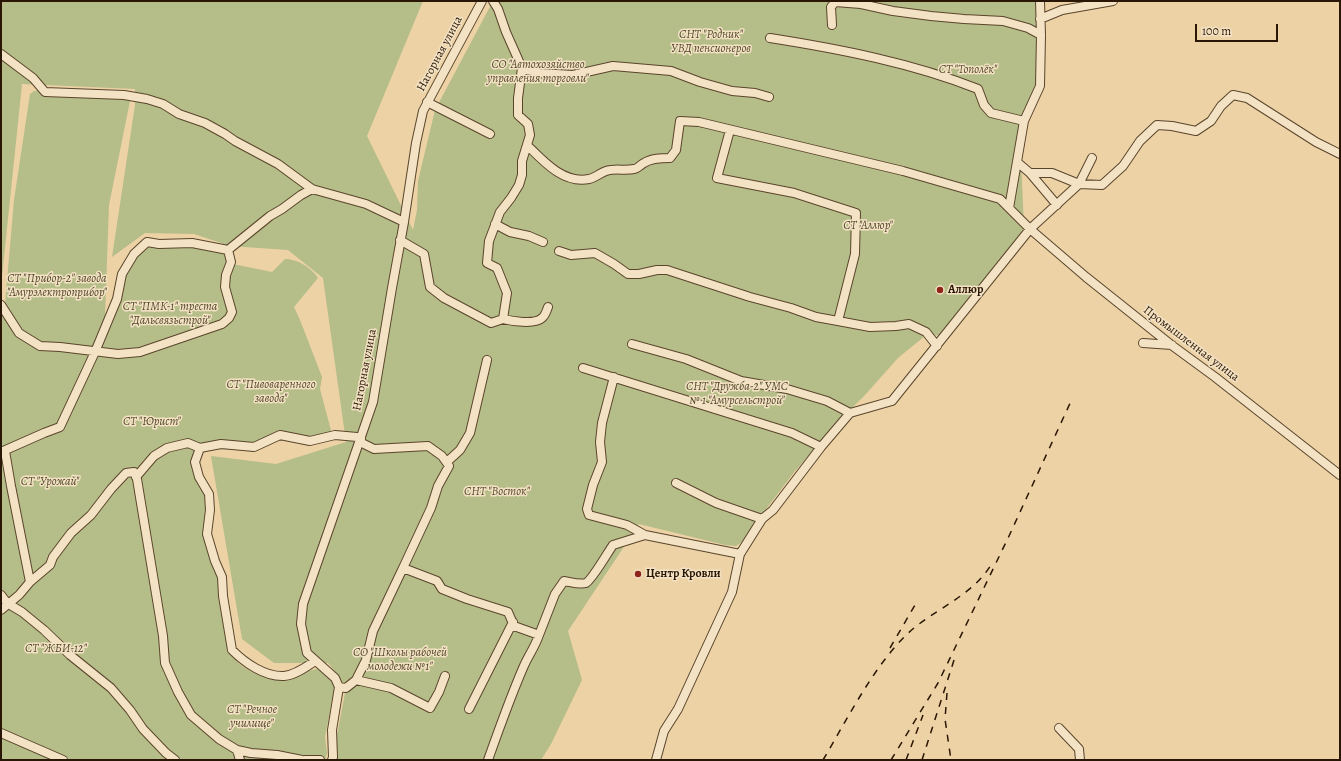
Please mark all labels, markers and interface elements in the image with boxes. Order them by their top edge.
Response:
street label: Нагорная улица [414,14,466,94]
scale bar [1197,16,1280,42]
text: 100 m [1202,23,1231,39]
park label: СНТ "Родник" УВД пенсионеров [671,28,751,56]
park label: СО "Автохозяйство управления торговли" [487,58,589,86]
park label: СТ "Тополёк" [939,63,997,77]
park label: СТ "Аллюр" [843,219,893,233]
park label: СТ "Прибор-2" завода "Амурэлектроприбор" [7,272,107,300]
place label: Аллюр [948,283,983,297]
marker: Аллюр [935,285,945,295]
park label: СТ "ПМК-1" треста "Дальсвязьстрой" [123,300,217,328]
street label: Промышленная улица [1140,303,1242,385]
street label: Нагорная улица [350,328,380,412]
park label: СТ "Пивоваренного завода" [226,378,316,406]
park label: СНТ "Дружба-2" УМС № 1 "Амурсельстрой" [686,380,788,408]
park label: СТ "Юрист" [123,415,181,429]
park label: СТ "Урожай" [21,475,79,489]
park label: СНТ "Восток" [464,485,530,499]
place label: Центр Кровли [646,567,721,581]
marker: Центр Кровли [633,569,643,579]
park label: СТ "ЖБИ-12" [25,642,87,656]
park label: СО "Школы рабочей молодежи №1" [353,646,447,674]
park label: СТ "Речное училище" [227,703,277,731]

